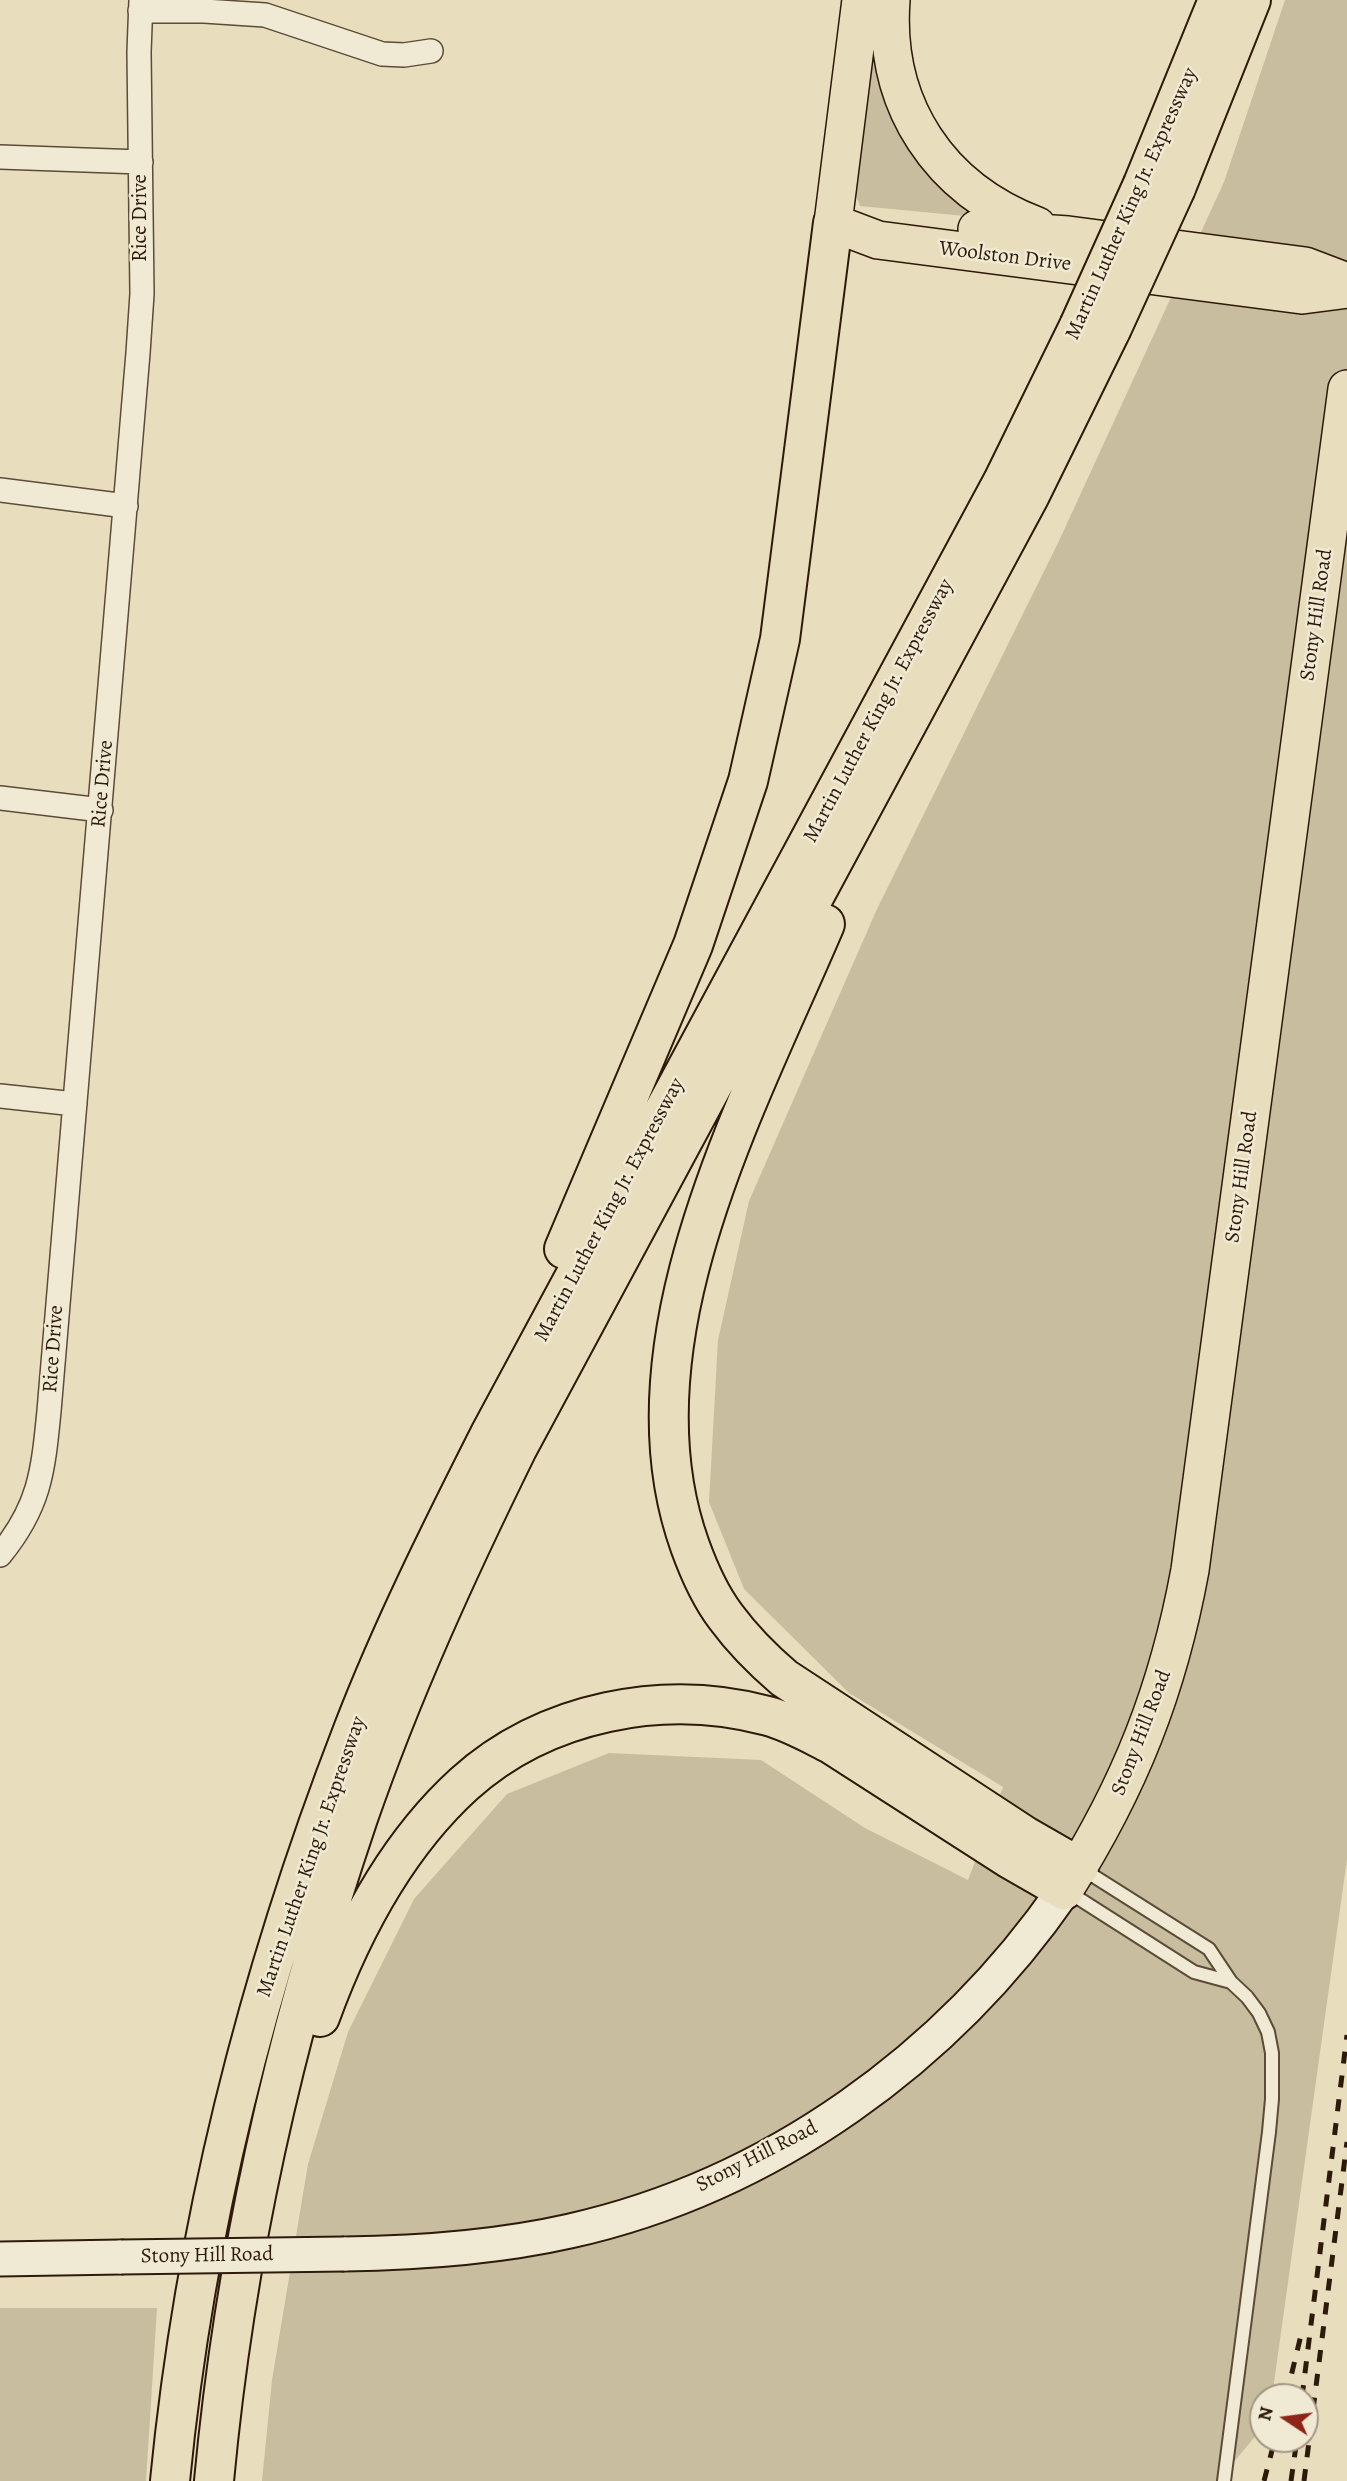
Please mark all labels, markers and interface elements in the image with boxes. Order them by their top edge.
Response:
street label: Martin Luther King Jr. Expressway [1060,64,1204,344]
street label: Rice Drive [128,174,154,262]
street label: Woolston Drive [938,236,1072,278]
street label: Stony Hill Road [1295,547,1339,683]
street label: Martin Luther King Jr. Expressway [799,575,959,847]
street label: Rice Drive [87,739,119,829]
street label: Martin Luther King Jr. Expressway [530,1074,690,1346]
street label: Stony Hill Road [1220,1109,1264,1245]
street label: Rice Drive [38,1304,70,1394]
street label: Stony Hill Road [1106,1666,1178,1800]
street label: Martin Luther King Jr. Expressway [252,1713,372,2001]
street label: Stony Hill Road [692,2116,822,2198]
street label: Stony Hill Road [140,2242,274,2270]
north arrow [1249,2383,1319,2453]
text: N [1251,2404,1280,2423]

